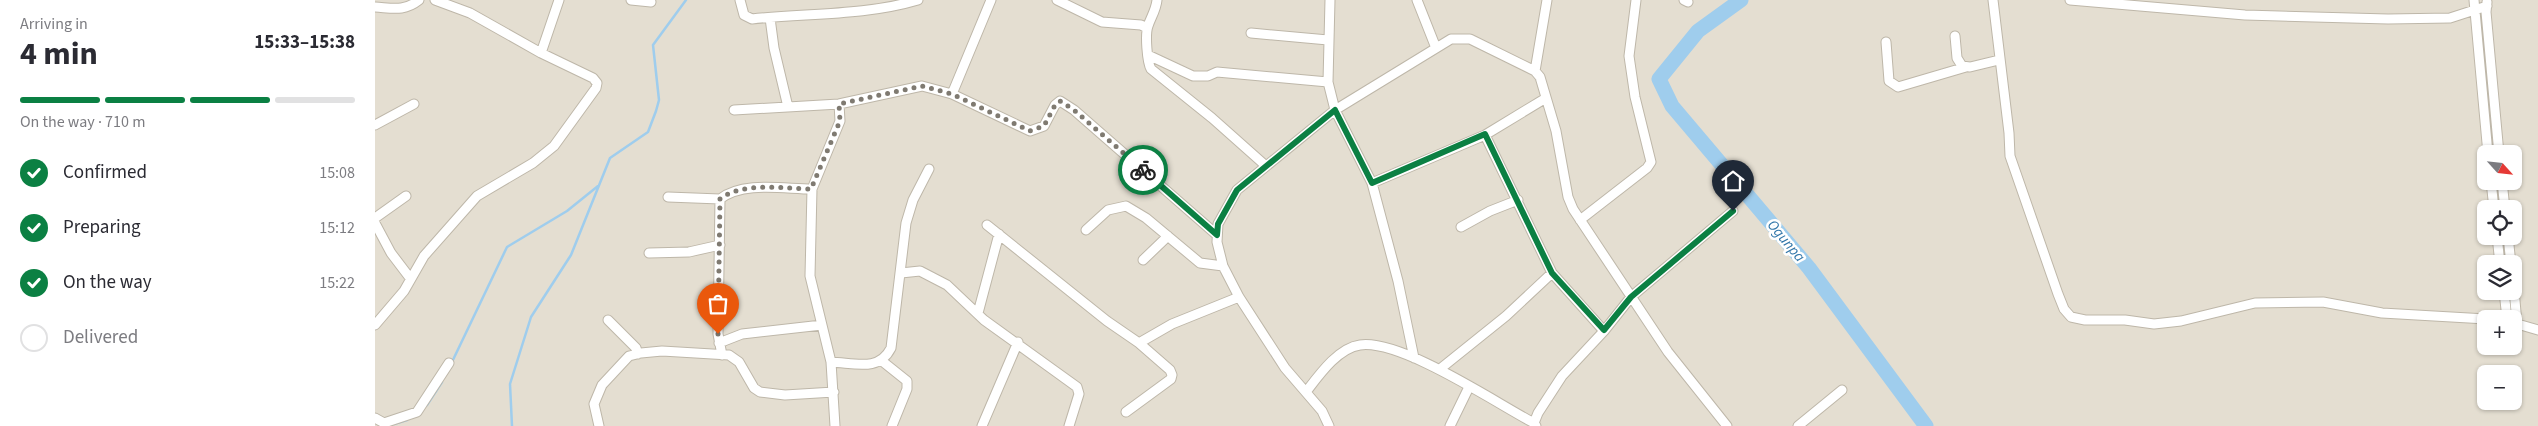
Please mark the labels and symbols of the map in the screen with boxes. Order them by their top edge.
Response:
courier [1118,145,1168,195]
north arrow [2477,145,2523,190]
pin [1712,160,1754,211]
water label: Ogunpa [1762,215,1810,267]
pin [697,283,739,334]

